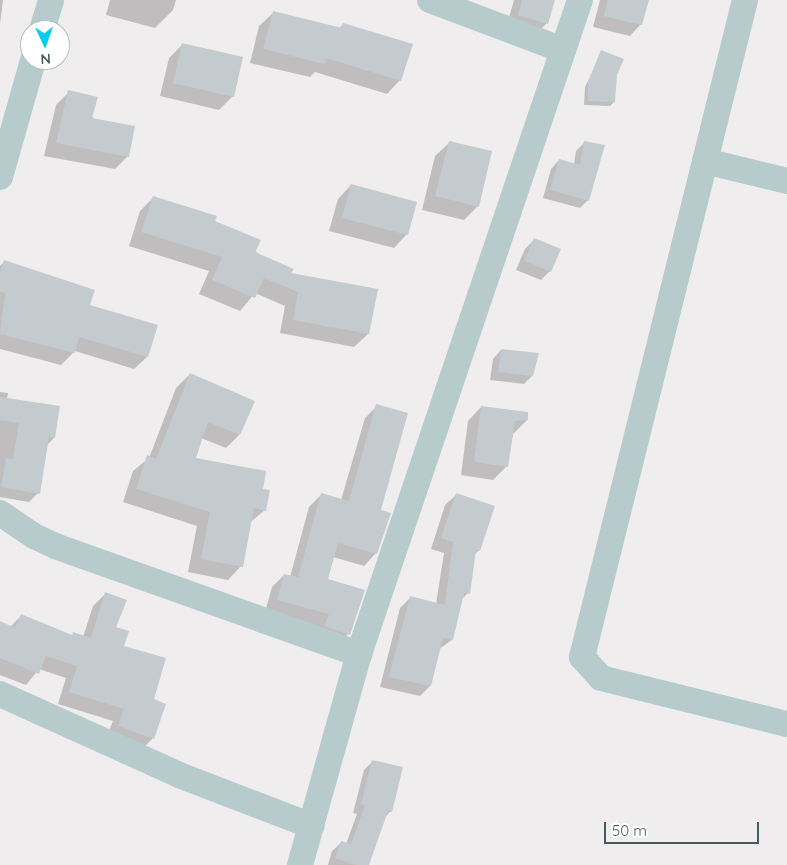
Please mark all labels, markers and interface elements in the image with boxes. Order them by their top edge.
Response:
north arrow [20,20,70,70]
text: N [40,50,51,68]
scale bar [607,812,762,844]
text: 50 m [612,821,647,840]

